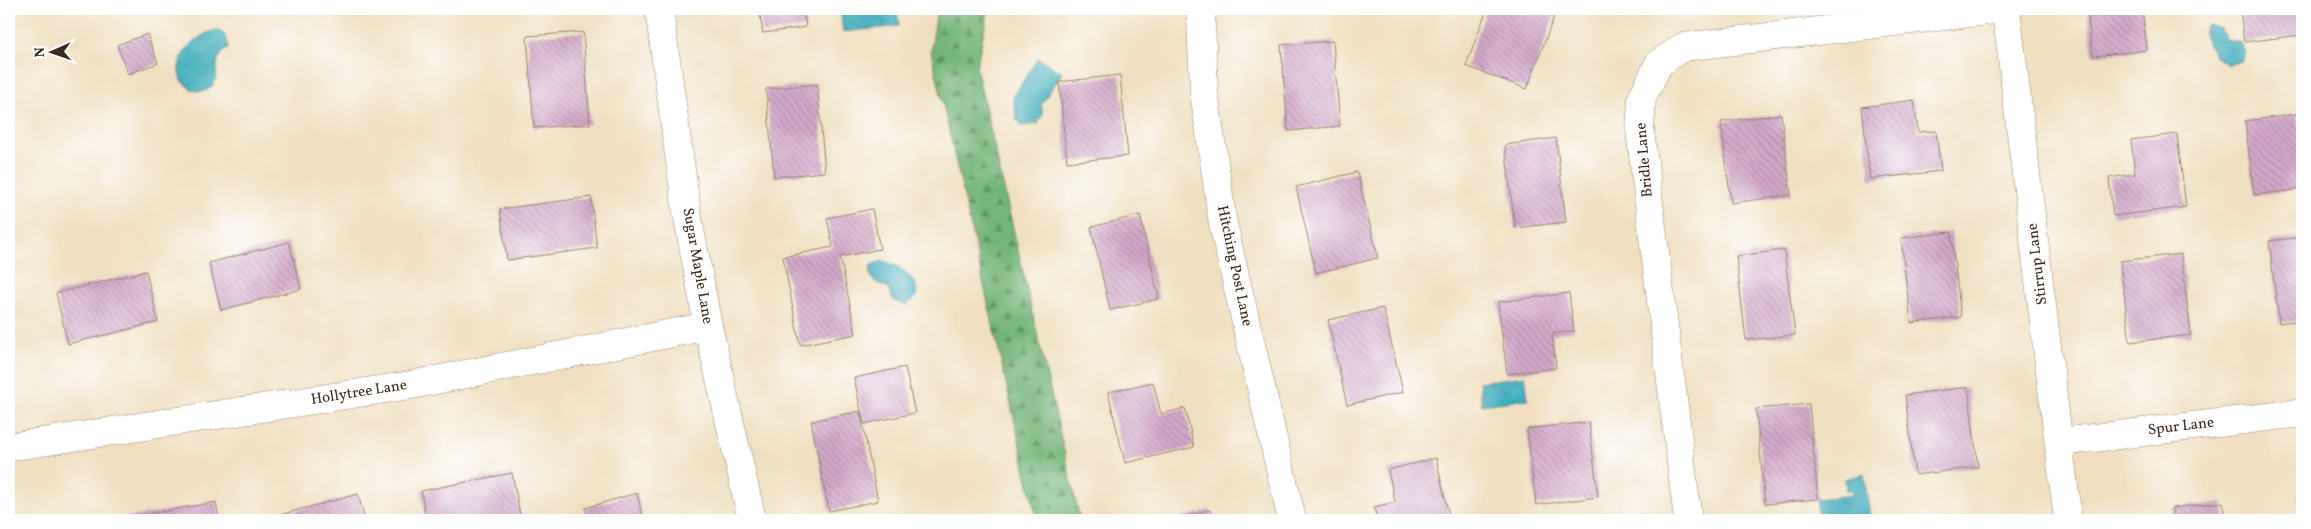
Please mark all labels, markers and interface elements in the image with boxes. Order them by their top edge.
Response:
north arrow [28,28,78,78]
text: N [31,47,50,58]
street label: Bridle Lane [1631,122,1659,198]
street label: Hitching Post Lane [1211,203,1257,329]
street label: Sugar Maple Lane [676,206,718,326]
street label: Stirrup Lane [2023,222,2053,306]
street label: Hollytree Lane [309,375,409,411]
street label: Spur Lane [2147,413,2215,441]

